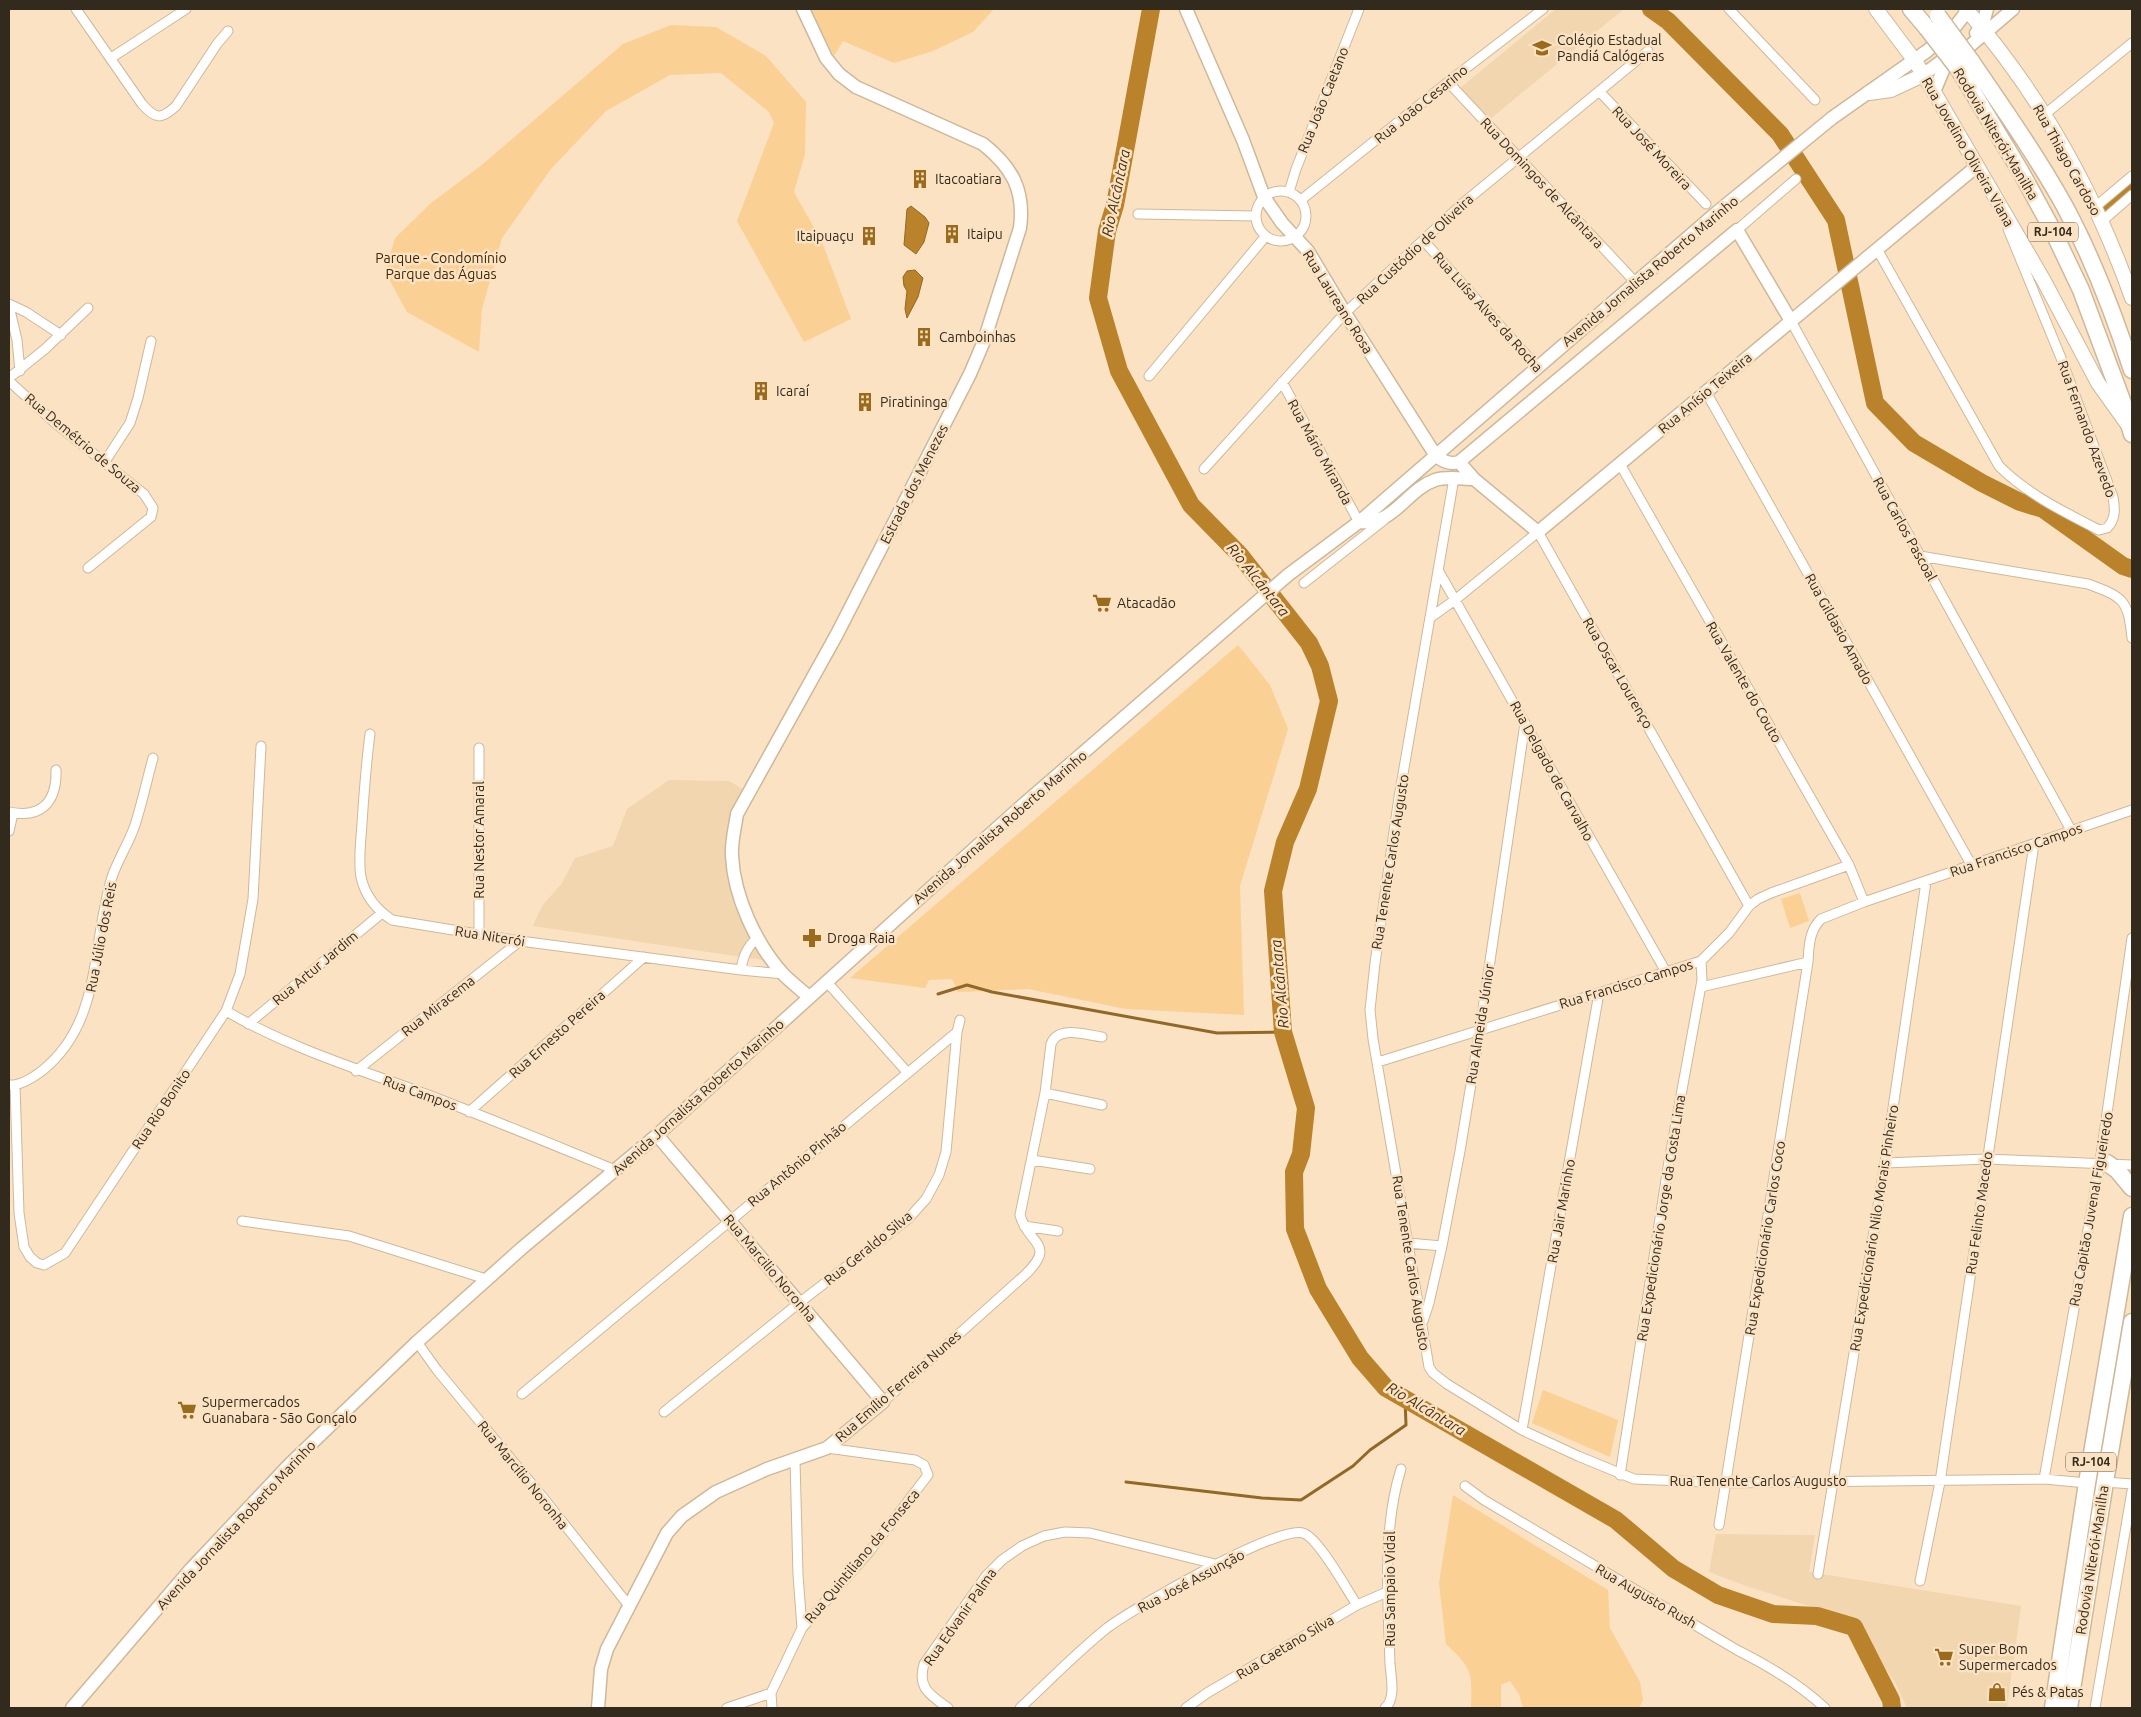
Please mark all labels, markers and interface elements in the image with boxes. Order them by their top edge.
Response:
place label: Colégio Estadual Pandiá Calógeras [1557,32,1664,64]
school or university icon: Colégio Estadual Pandiá Calógeras [1531,37,1553,59]
street label: Rua João Caetano [1294,45,1352,155]
street label: Rua João Cesarino [1371,62,1471,146]
street label: Rodovia Niterói-Manilha [1950,65,2042,203]
street label: Rua Jovelino Oliveira Viana [1919,74,2017,230]
street label: Rua Thiago Cardoso [2030,102,2104,218]
street label: Rua José Moreira [1609,103,1695,193]
street label: Rua Domingos de Alcântara [1477,114,1607,252]
water label: Rio Alcântara [1098,148,1133,238]
building icon: Itacoatiara [909,168,931,190]
place label: Itacoatiara [935,171,1002,187]
street label: Rua Custódio de Oliveira [1353,191,1477,307]
street label: Avenida Jornalista Roberto Marinho [1559,192,1741,350]
road number: RJ-104 [2028,222,2078,242]
building icon: Itaipu [941,223,963,245]
building icon: Itaipuaçu [858,225,880,247]
place label: Itaipu [967,226,1003,242]
place label: Itaipuaçu [796,228,854,244]
street label: Rua Laureano Rosa [1300,247,1376,357]
street label: Rua Luísa Alves da Rocha [1430,249,1546,375]
park label: Parque - Condomínio Parque das Águas [375,250,507,282]
building icon: Camboinhas [913,326,935,348]
place label: Camboinhas [939,329,1016,345]
street label: Rua Anísio Teixeira [1655,349,1755,437]
street label: Rua Fernando Azevedo [2055,358,2119,500]
building icon: Icaraí [750,380,772,402]
place label: Icaraí [776,383,810,399]
street label: Rua Demétrio de Souza [22,390,144,496]
building icon: Piratininga [854,391,876,413]
place label: Piratininga [880,394,948,410]
street label: Rua Mário Miranda [1284,397,1356,507]
street label: Estrada dos Menezes [877,422,951,546]
street label: Rua Carlos Pascoal [1870,474,1940,584]
water label: Rio Alcântara [1224,540,1293,620]
street label: Rua Gildasio Amado [1802,571,1876,687]
supermarket icon: Atacadão [1091,592,1113,614]
place label: Atacadão [1117,595,1176,611]
street label: Rua Oscar Lourenço [1580,615,1656,731]
street label: Rua Valente do Couto [1703,619,1785,745]
street label: Rua Delgado de Carvalho [1507,698,1597,844]
street label: Avenida Jornalista Roberto Marinho [910,747,1090,907]
street label: Rua Tenente Carlos Augusto [1368,773,1412,951]
street label: Rua Nestor Amaral [471,781,487,899]
street label: Rua Francisco Campos [1948,820,2084,880]
street label: Rua Júlio dos Reis [82,880,120,994]
street label: Rua Niterói [454,923,526,949]
pharmacy icon: Droga Raia [801,927,823,949]
street label: Rua Artur Jardim [269,928,361,1008]
place label: Droga Raia [827,930,895,946]
water label: Rio Alcântara [1267,939,1292,1029]
street label: Rua Francisco Campos [1557,956,1695,1012]
street label: Rua Almeida Júnior [1463,962,1498,1085]
street label: Rua Miracema [398,972,478,1040]
street label: Rua Ernesto Pereira [506,987,608,1081]
street label: Avenida Jornalista Roberto Marinho [609,1016,787,1178]
street label: Rua Rio Bonito [128,1066,194,1152]
street label: Rua Campos [381,1072,459,1114]
street label: Rua Expedicionário Jorge da Costa Lima [1634,1094,1688,1342]
street label: Rua Expedicionário Nilo Morais Pinheiro [1847,1104,1901,1352]
street label: Rua Capitão Juvenal Figueiredo [2066,1110,2116,1308]
street label: Rua Antônio Pinhão [744,1118,850,1210]
street label: Rua Expedicionário Carlos Coco [1742,1140,1788,1336]
street label: Rua Felinto Macedo [1962,1150,1996,1276]
street label: Rua Jair Marinho [1544,1158,1578,1264]
street label: Rua Tenente Carlos Augusto [1389,1174,1433,1352]
street label: Rua Geraldo Silva [821,1208,915,1288]
street label: Rua Marcilio Noronha [720,1211,820,1325]
street label: Rua Emílio Ferreira Nunes [832,1327,964,1445]
water label: Rio Alcântara [1384,1378,1469,1439]
place label: Supermercados Guanabara - São Gonçalo [202,1394,357,1426]
supermarket icon: Supermercados Guanabara - São Gonçalo [176,1399,198,1421]
street label: Rua Marcílio Noronha [474,1418,572,1532]
street label: Avenida Jornalista Roberto Marinho [153,1437,319,1613]
road number: RJ-104 [2066,1452,2116,1471]
street label: Rua Tenente Carlos Augusto [1669,1473,1847,1489]
street label: Rodovia Niterói-Manilha [2072,1484,2112,1636]
street label: Rua Quintiliano da Fonseca [801,1486,923,1626]
street label: Rua Sampaio Vidal [1382,1531,1398,1647]
street label: Rua José Assunção [1135,1546,1247,1616]
street label: Rua Augusto Rush [1593,1561,1699,1631]
street label: Rua Edvanir Palma [920,1565,1000,1669]
street label: Rua Caetano Silva [1233,1612,1337,1682]
place label: Super Bom Supermercados [1959,1641,2057,1673]
supermarket icon: Super Bom Supermercados [1933,1646,1955,1668]
shop icon: Pés & Patas [1986,1681,2008,1703]
place label: Pés & Patas [2012,1684,2084,1700]

